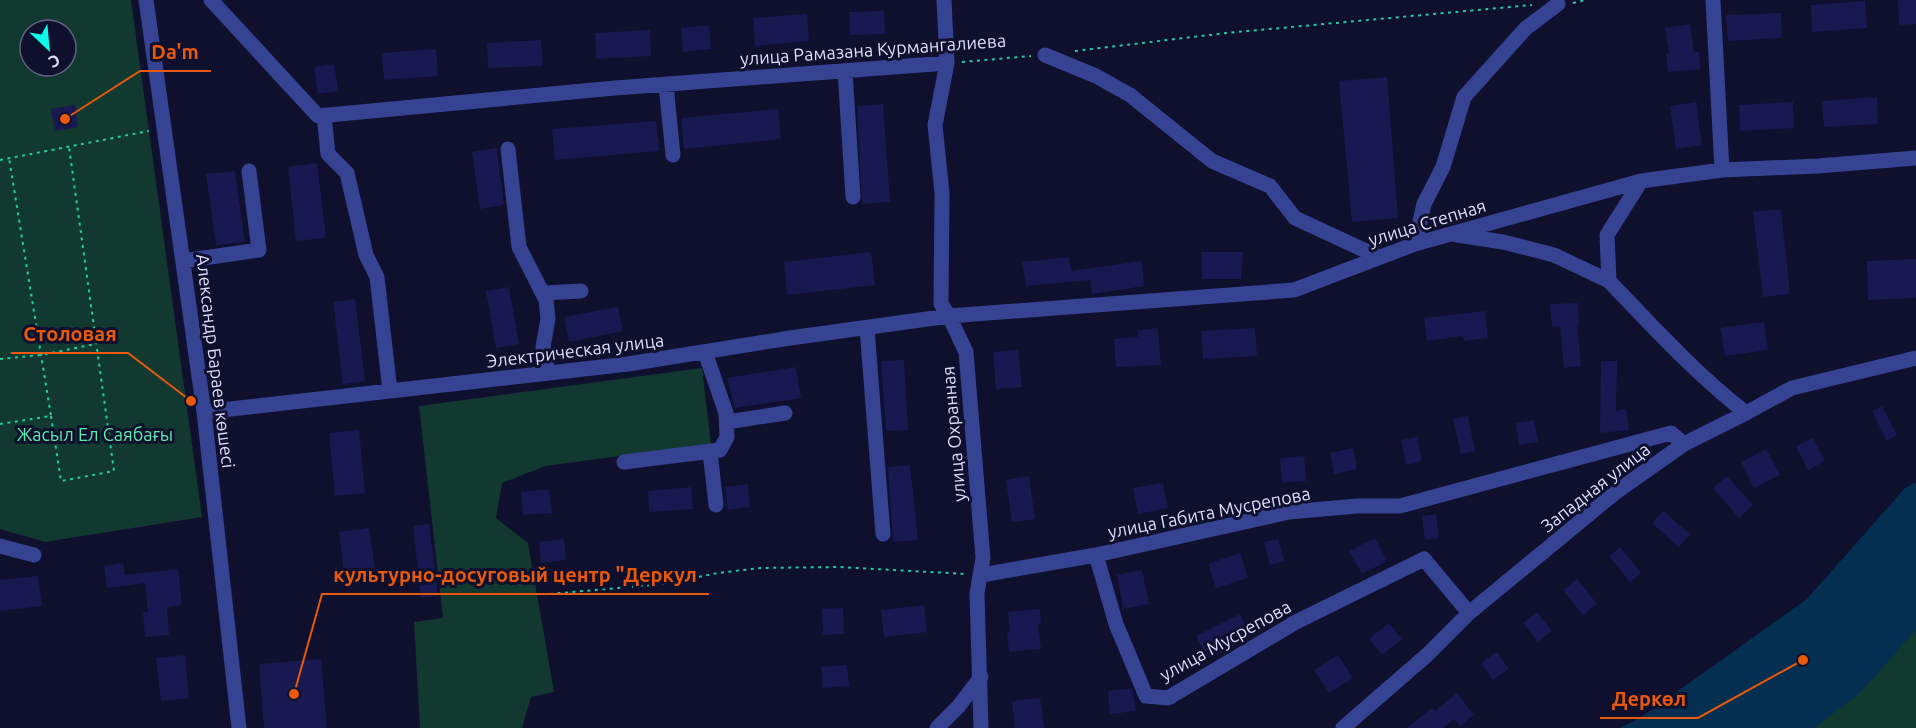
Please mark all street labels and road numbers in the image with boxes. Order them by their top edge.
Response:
street label: улица Рамазана Курмангалиева [739,30,1007,68]
street label: улица Степная [1366,195,1488,249]
street label: Александр Бараев көшесі [193,253,239,469]
street label: Электрическая улица [485,329,665,371]
street label: улица Охранная [937,365,969,503]
street label: Западная улица [1537,438,1653,536]
street label: улица Габита Мусрепова [1106,483,1312,541]
street label: улица Мусрепова [1156,596,1294,684]

